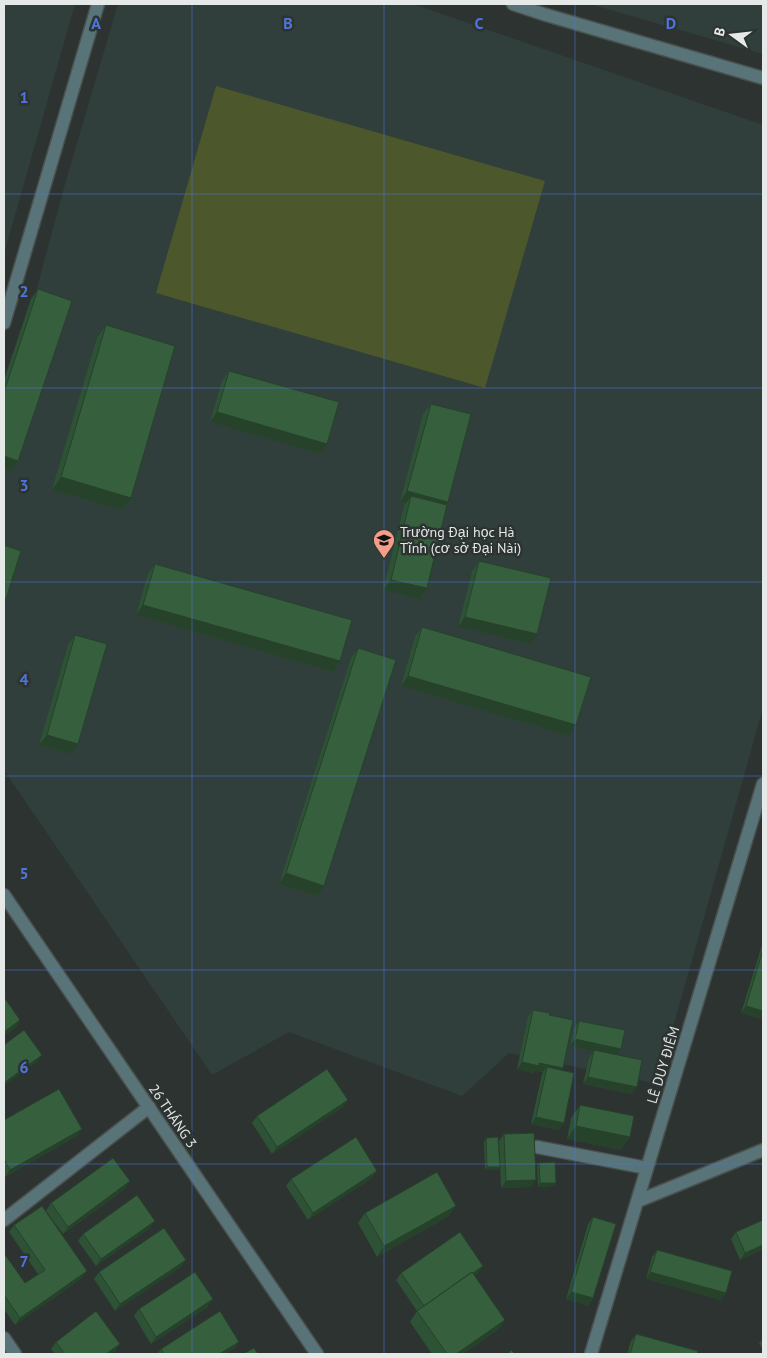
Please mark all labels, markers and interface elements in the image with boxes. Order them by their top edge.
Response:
north arrow [707,10,757,60]
text: A [91,13,101,33]
text: B [283,13,293,33]
text: C [475,13,484,33]
text: D [666,13,676,33]
text: B [710,25,729,38]
text: 1 [19,87,29,107]
text: 2 [19,281,29,301]
text: 3 [19,475,29,495]
place label: Trường Đại học Hà Tĩnh (cơ sở Đại Nài) [400,523,521,557]
school or university icon: Trường Đại học Hà Tĩnh (cơ sở Đại Nài) [372,528,396,559]
text: 4 [19,669,29,689]
text: 5 [19,863,29,883]
street label: LÊ DUY ĐIẾM [643,1024,683,1106]
text: 6 [19,1057,29,1077]
street label: 26 THÁNG 3 [145,1081,201,1151]
text: 7 [19,1251,29,1271]

